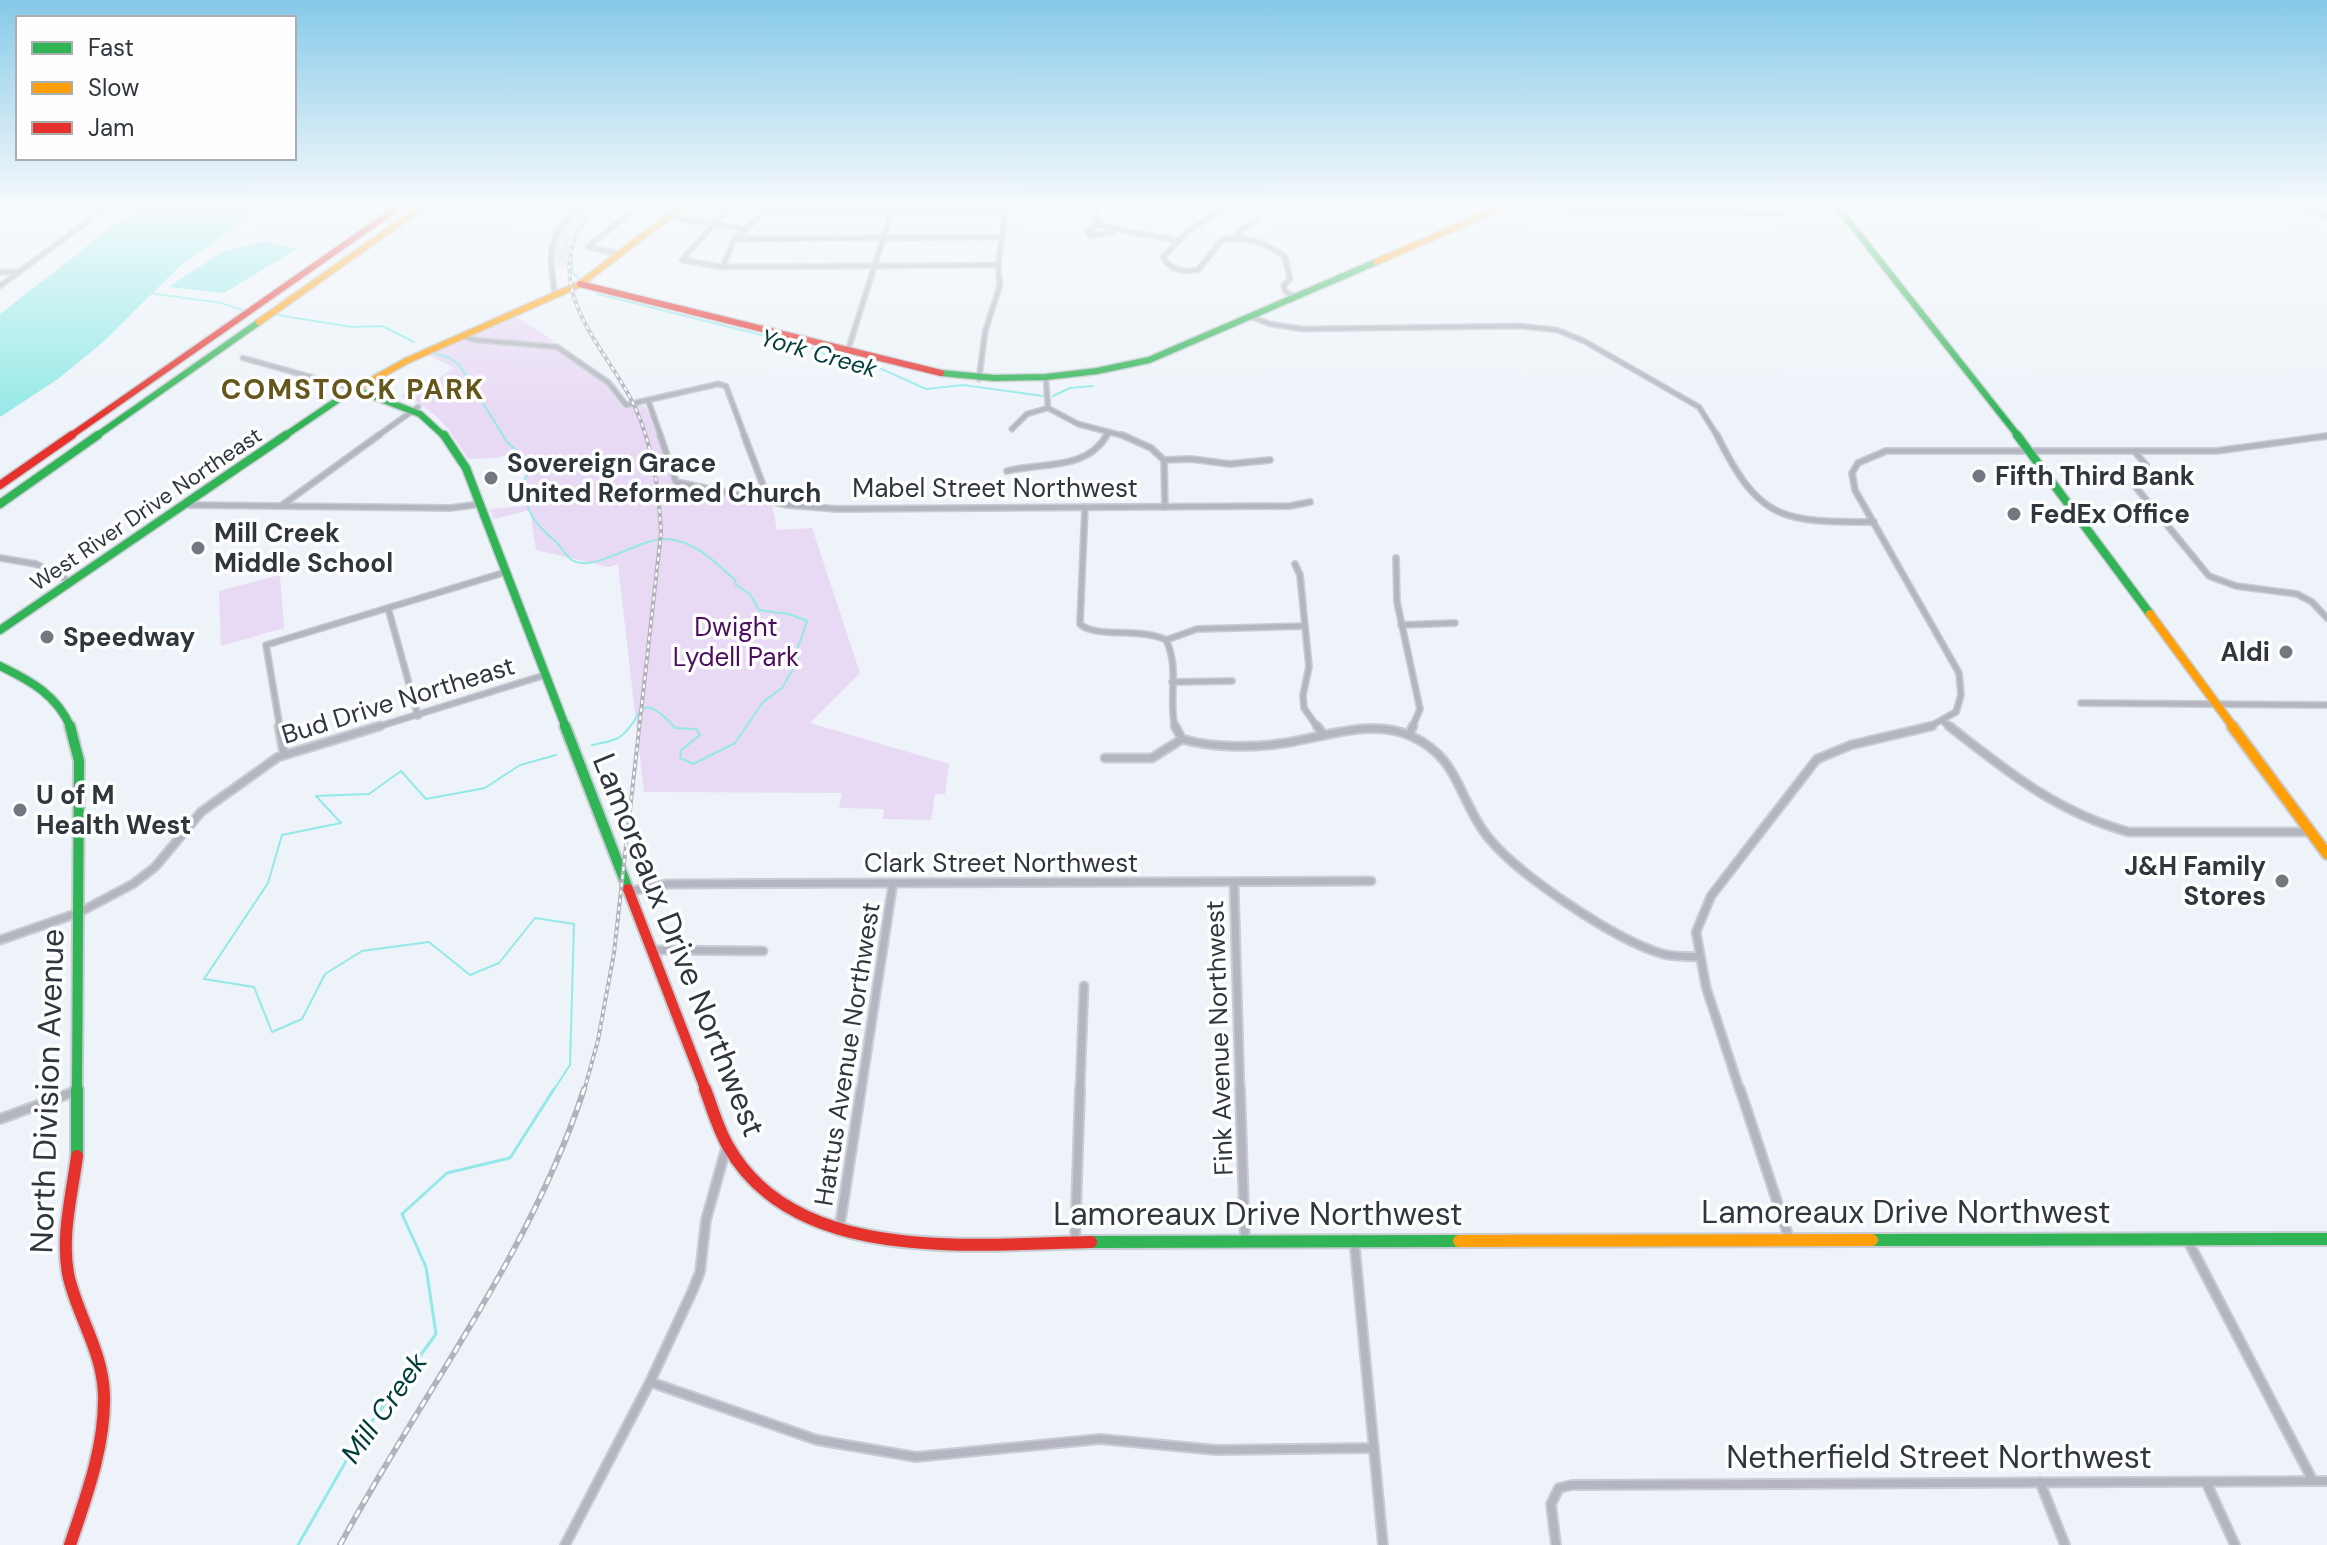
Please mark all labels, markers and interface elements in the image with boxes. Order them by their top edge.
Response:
legend [16,16,296,160]
text: Fast [88,32,134,63]
text: Slow [88,72,139,103]
text: Jam [88,112,134,143]
water label: York Creek [757,322,882,385]
district label: COMSTOCK PARK [221,371,485,408]
street label: West River Drive Northeast [25,421,267,597]
place label: Sovereign Grace United Reformed Church [507,446,821,510]
place label: Fifth Third Bank [1995,459,2195,493]
marker: Fifth Third Bank [1970,467,1988,485]
marker: Sovereign Grace United Reformed Church [482,469,500,487]
street label: Mabel Street Northwest [852,471,1138,505]
place label: FedEx Office [2030,497,2190,531]
marker: FedEx Office [2005,505,2023,523]
place label: Mill Creek Middle School [214,516,393,580]
marker: Mill Creek Middle School [189,539,207,557]
park label: Dwight Lydell Park [673,610,799,674]
place label: Speedway [63,620,195,654]
marker: Speedway [38,628,56,646]
place label: Aldi [2220,635,2270,669]
marker: Aldi [2277,643,2295,661]
street label: Bud Drive Northeast [277,648,519,752]
street label: Lamoreaux Drive Northwest [583,747,775,1143]
place label: U of M Health West [36,778,191,842]
marker: U of M Health West [11,801,29,819]
street label: Clark Street Northwest [864,846,1138,880]
place label: J&H Family Stores [2124,849,2266,913]
marker: J&H Family Stores [2273,872,2291,890]
street label: Hattus Avenue Northwest [806,900,888,1208]
street label: Fink Avenue Northwest [1197,900,1241,1176]
street label: North Division Avenue [20,928,74,1254]
street label: Lamoreaux Drive Northwest [1701,1191,2111,1233]
street label: Lamoreaux Drive Northwest [1053,1193,1463,1235]
water label: Mill Creek [332,1345,436,1471]
street label: Netherfield Street Northwest [1726,1436,2152,1478]

